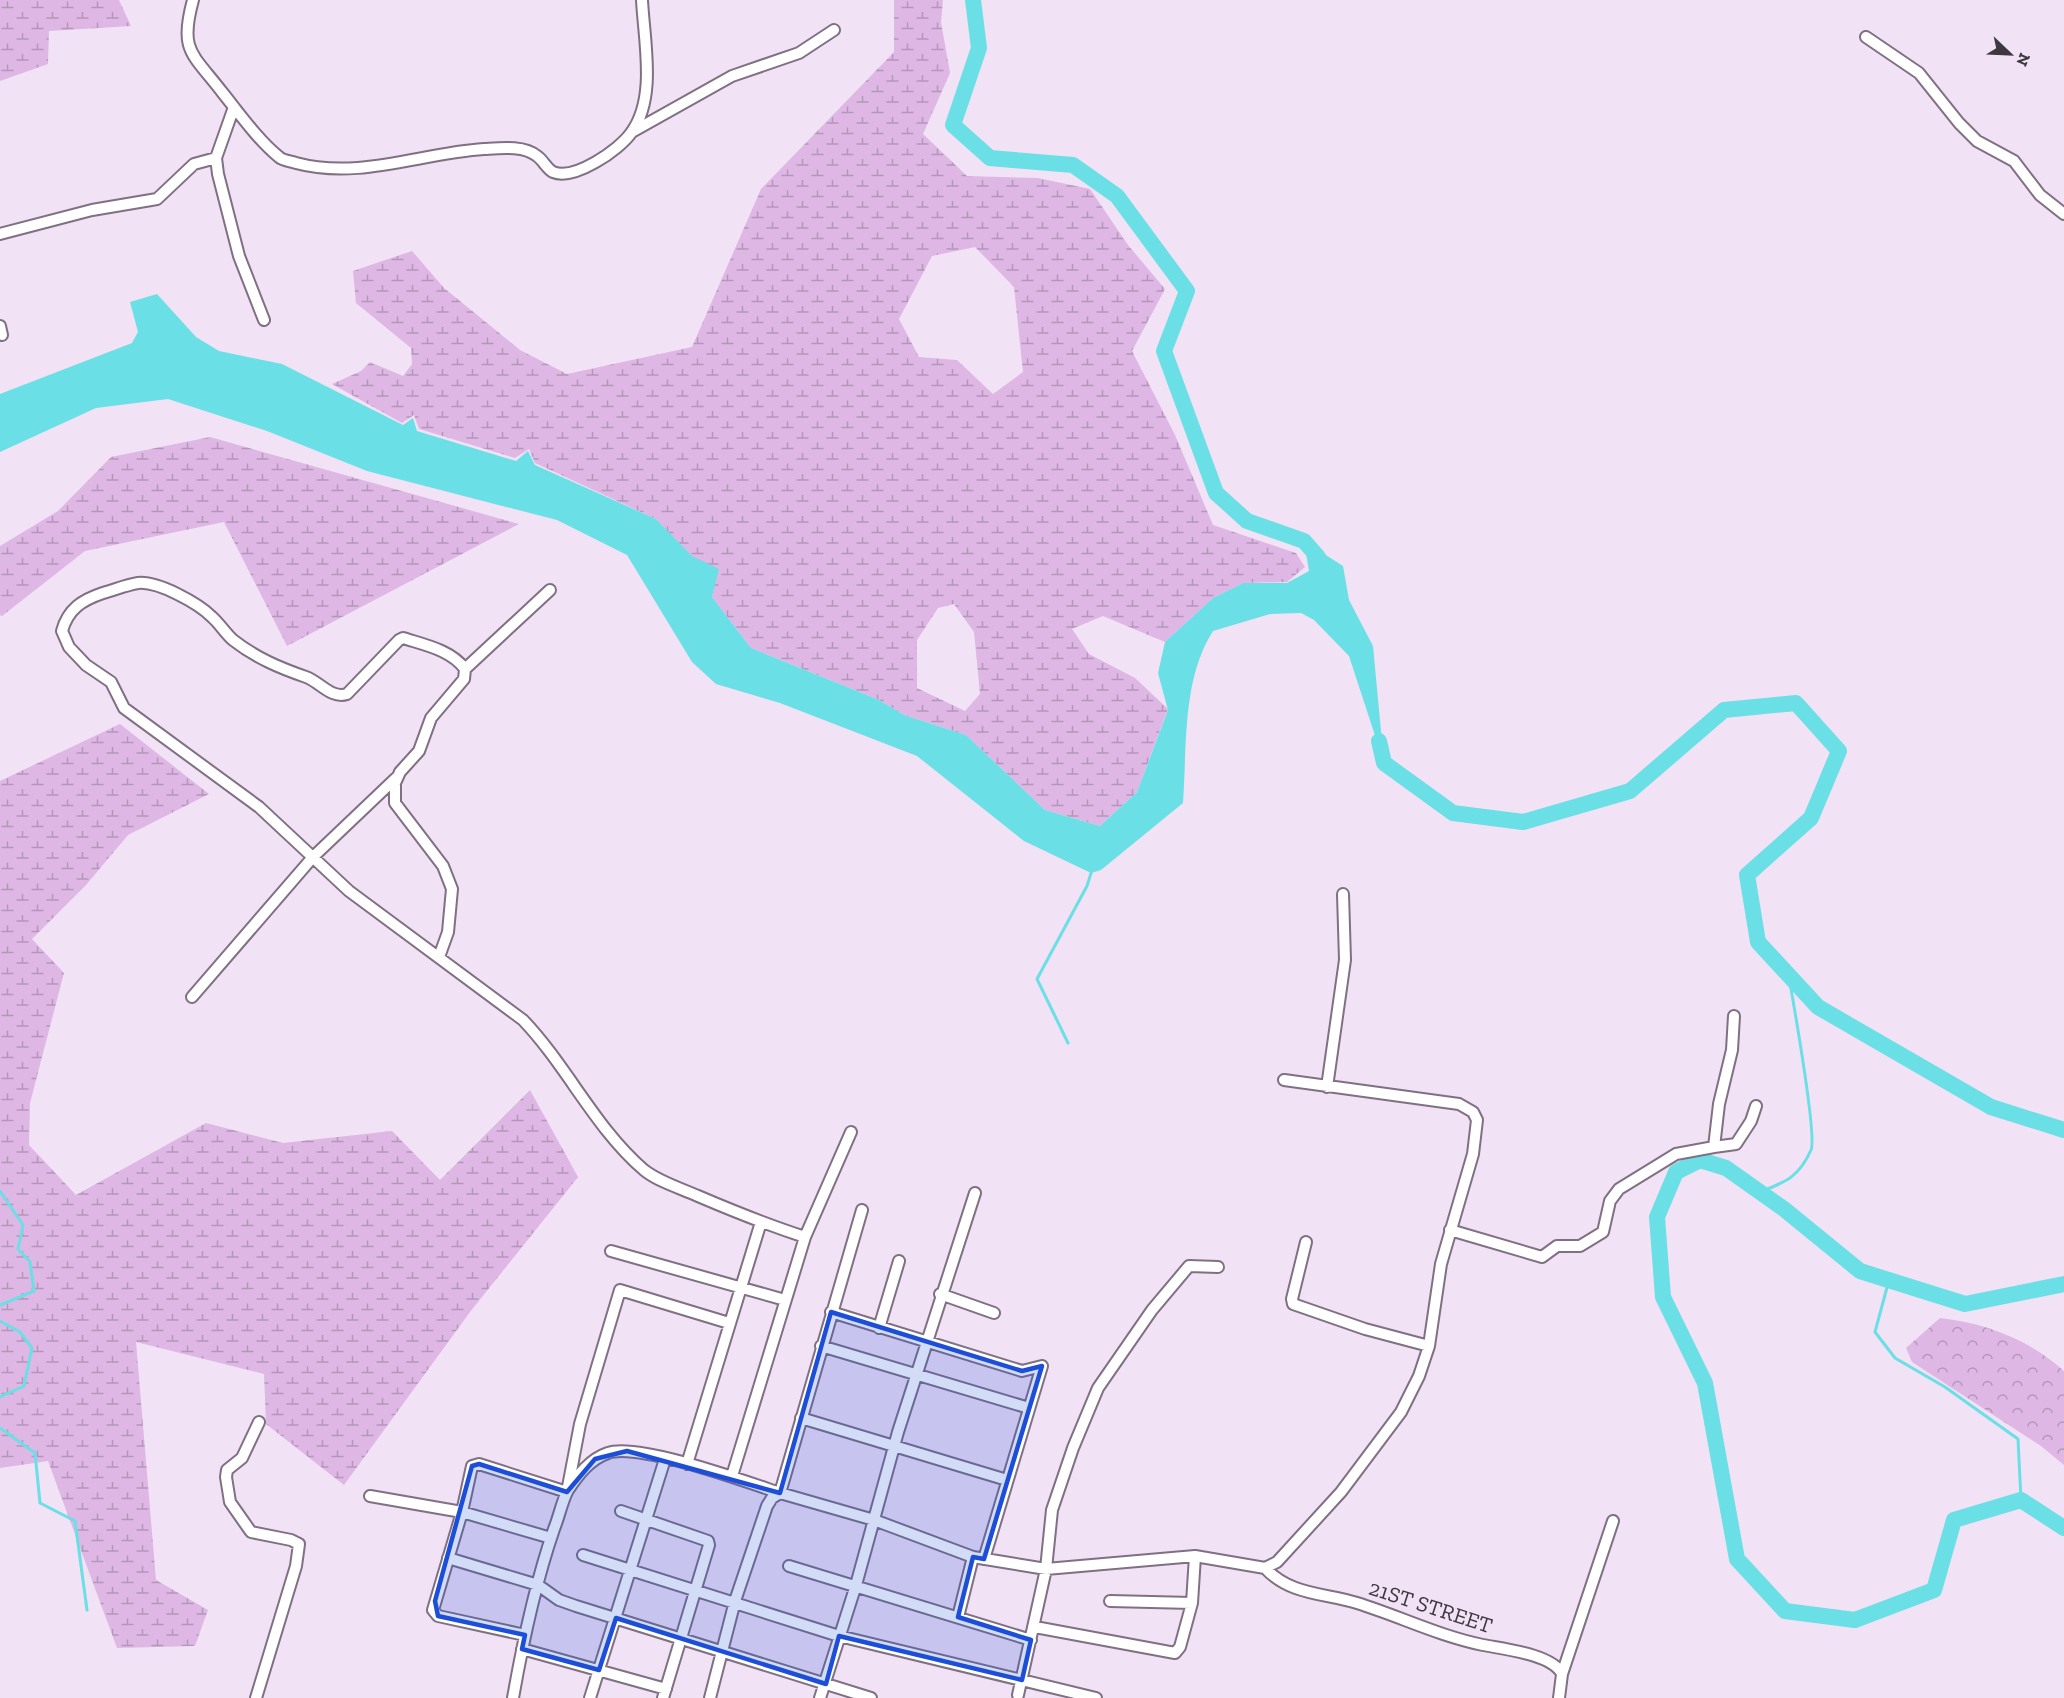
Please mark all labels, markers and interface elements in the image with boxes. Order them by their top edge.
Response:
north arrow [1980,24,2040,84]
text: N [2012,50,2034,69]
street label: 21ST STREET [1366,1574,1496,1639]

